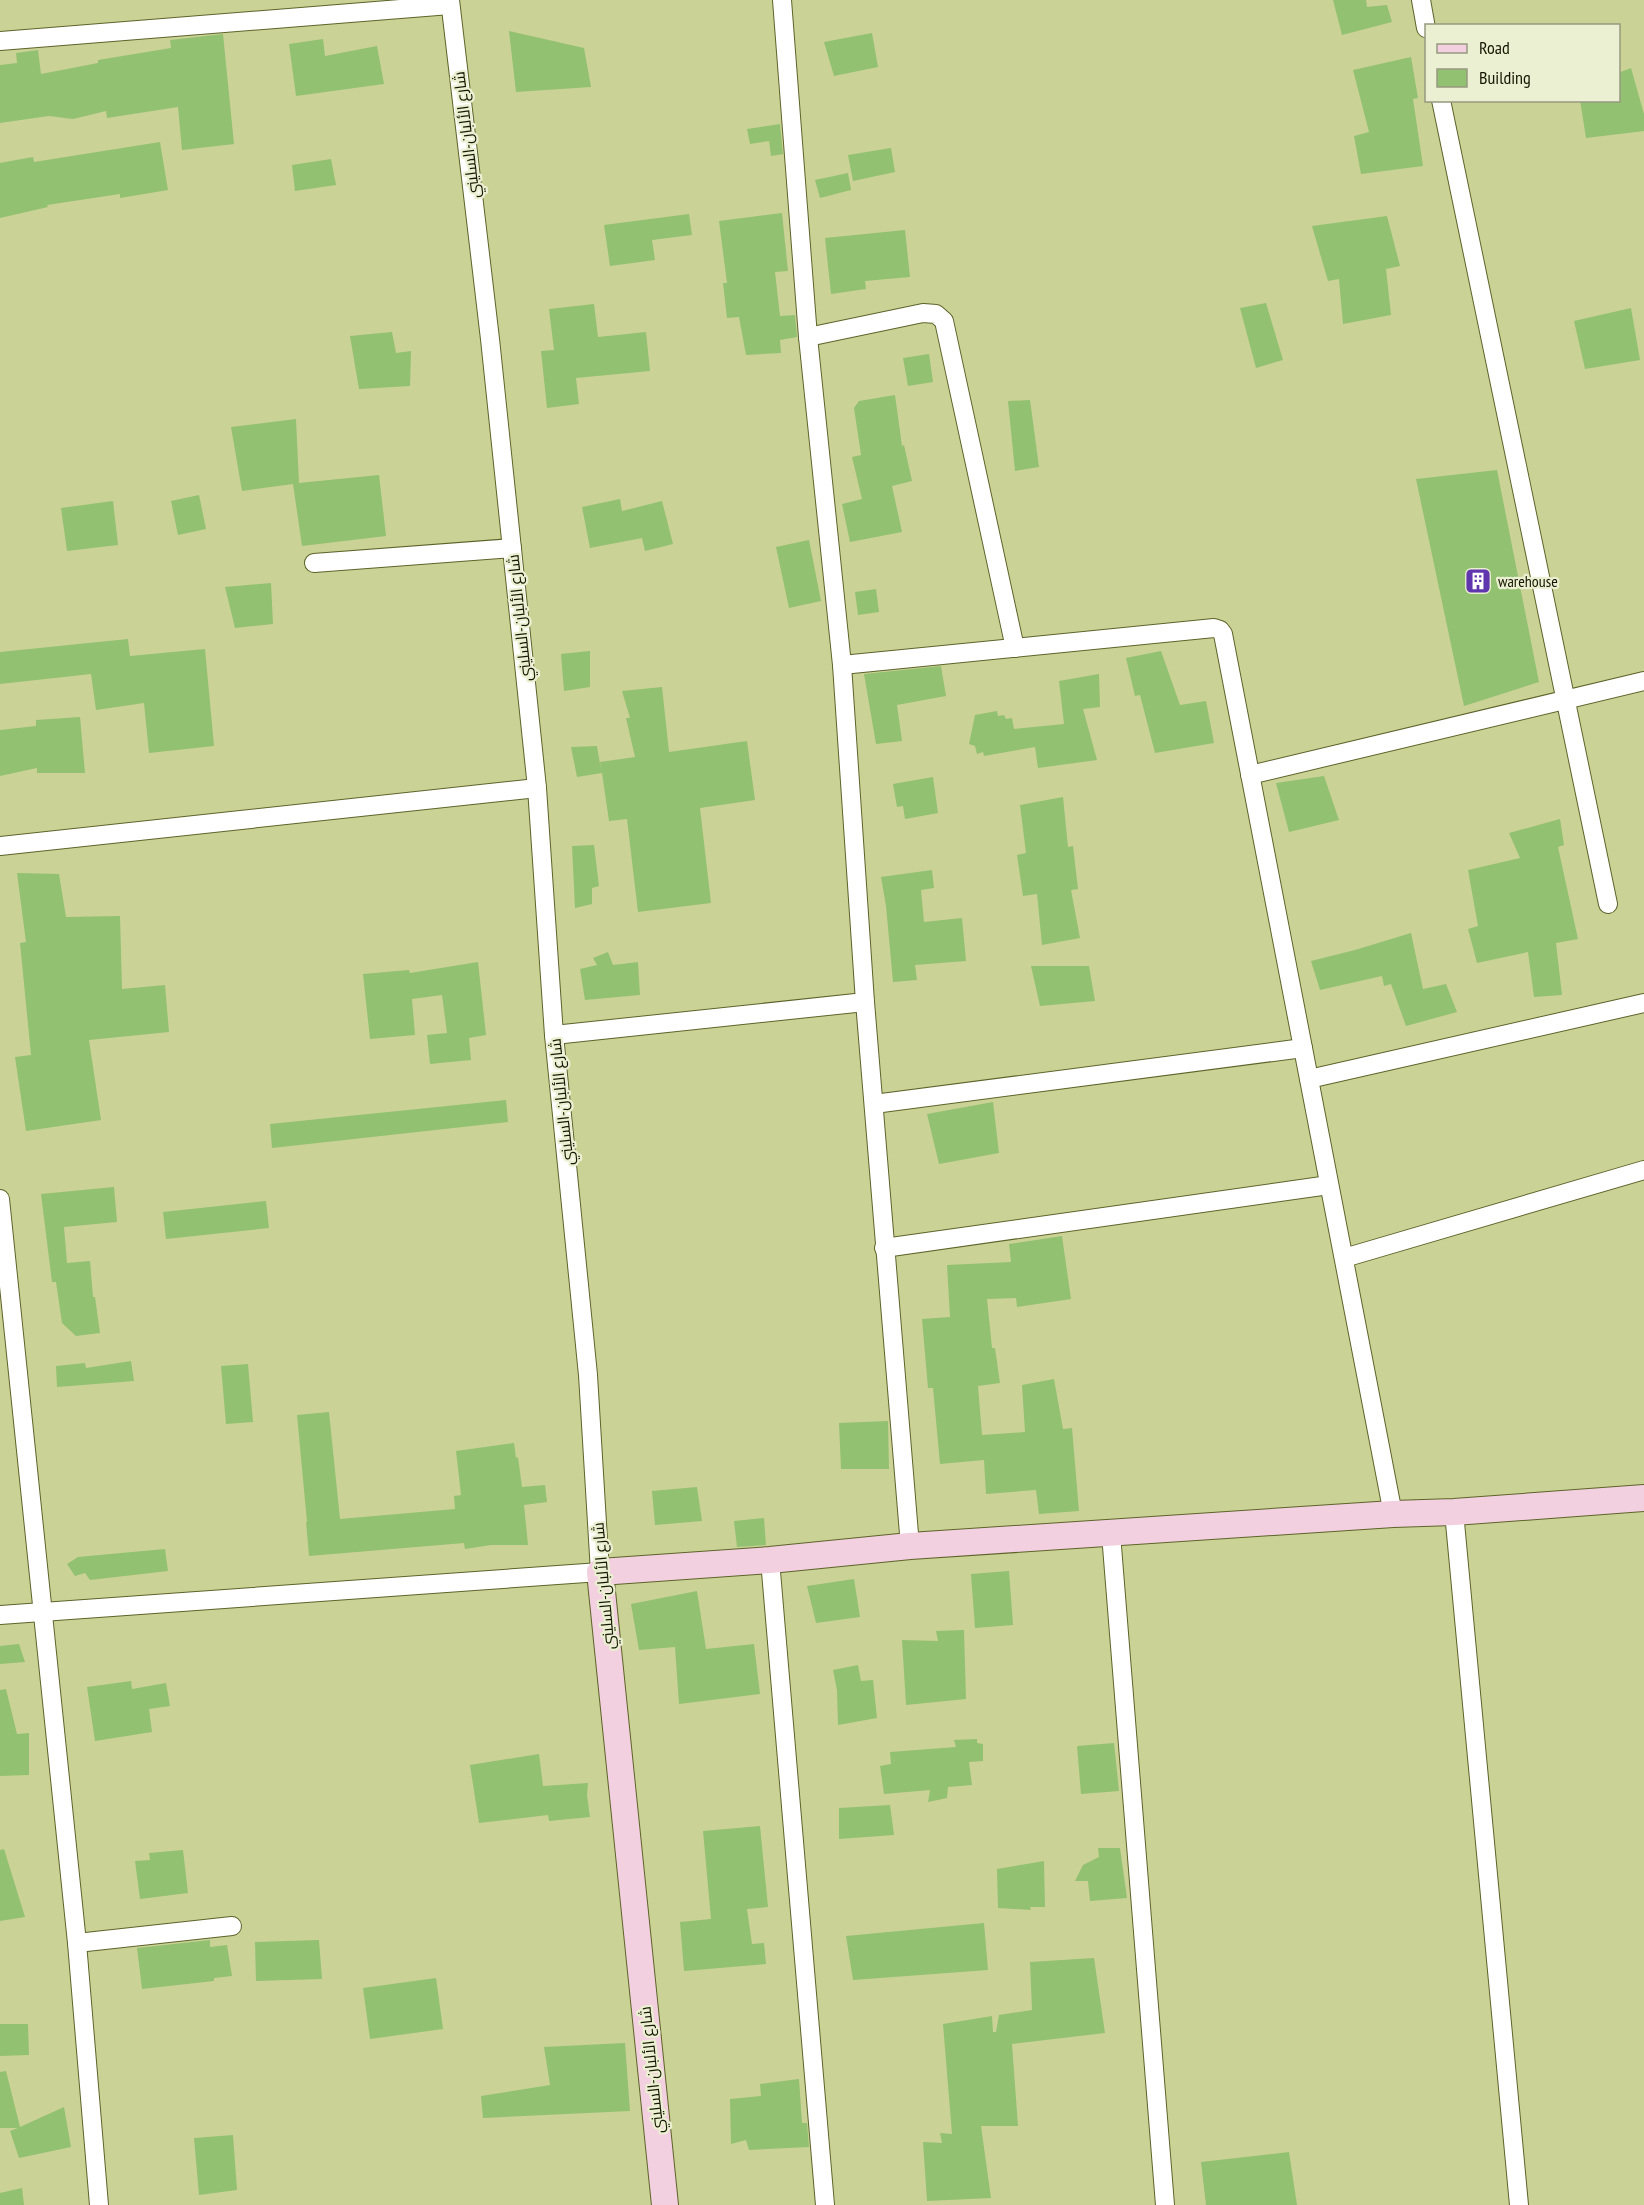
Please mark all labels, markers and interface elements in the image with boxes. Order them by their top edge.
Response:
legend [1425,24,1620,102]
text: Road [1479,36,1510,59]
text: Building [1479,66,1531,89]
street label: شارع الألبان-السليني [448,70,488,200]
street label: شارع الألبان-السليني [502,553,540,683]
building icon: warehouse [1463,566,1493,596]
place label: warehouse [1498,571,1558,591]
street label: شارع الألبان-السليني [544,1037,582,1167]
street label: شارع الألبان-السليني [587,1521,623,1651]
street label: شارع الألبان-السليني [634,2005,672,2135]

